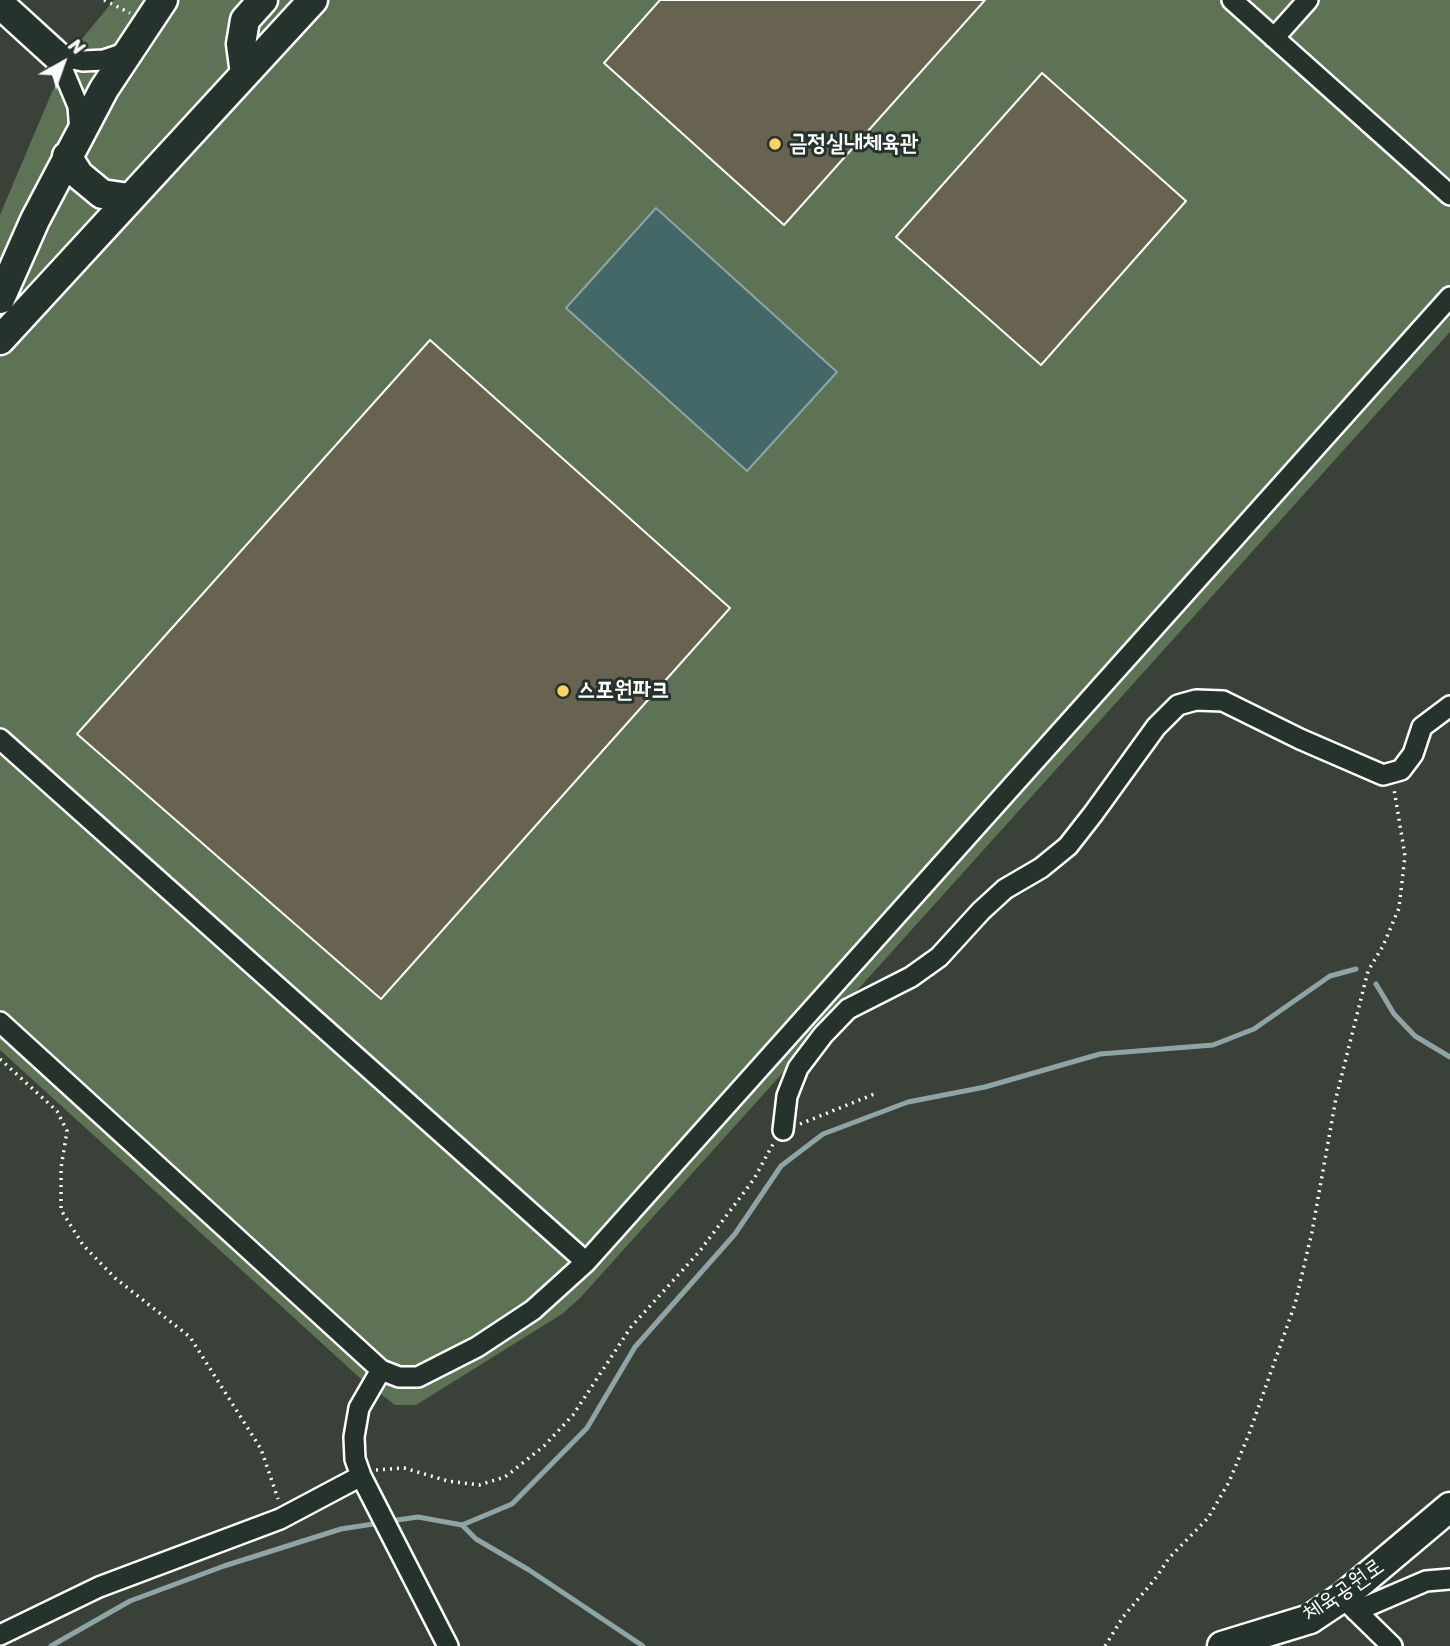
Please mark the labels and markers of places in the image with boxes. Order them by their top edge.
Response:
place label: 금정실내체육관 [789,130,919,158]
marker: 금정실내체육관 [767,136,783,152]
place label: 스포원파크 [577,677,670,705]
marker: 스포원파크 [555,683,571,699]

